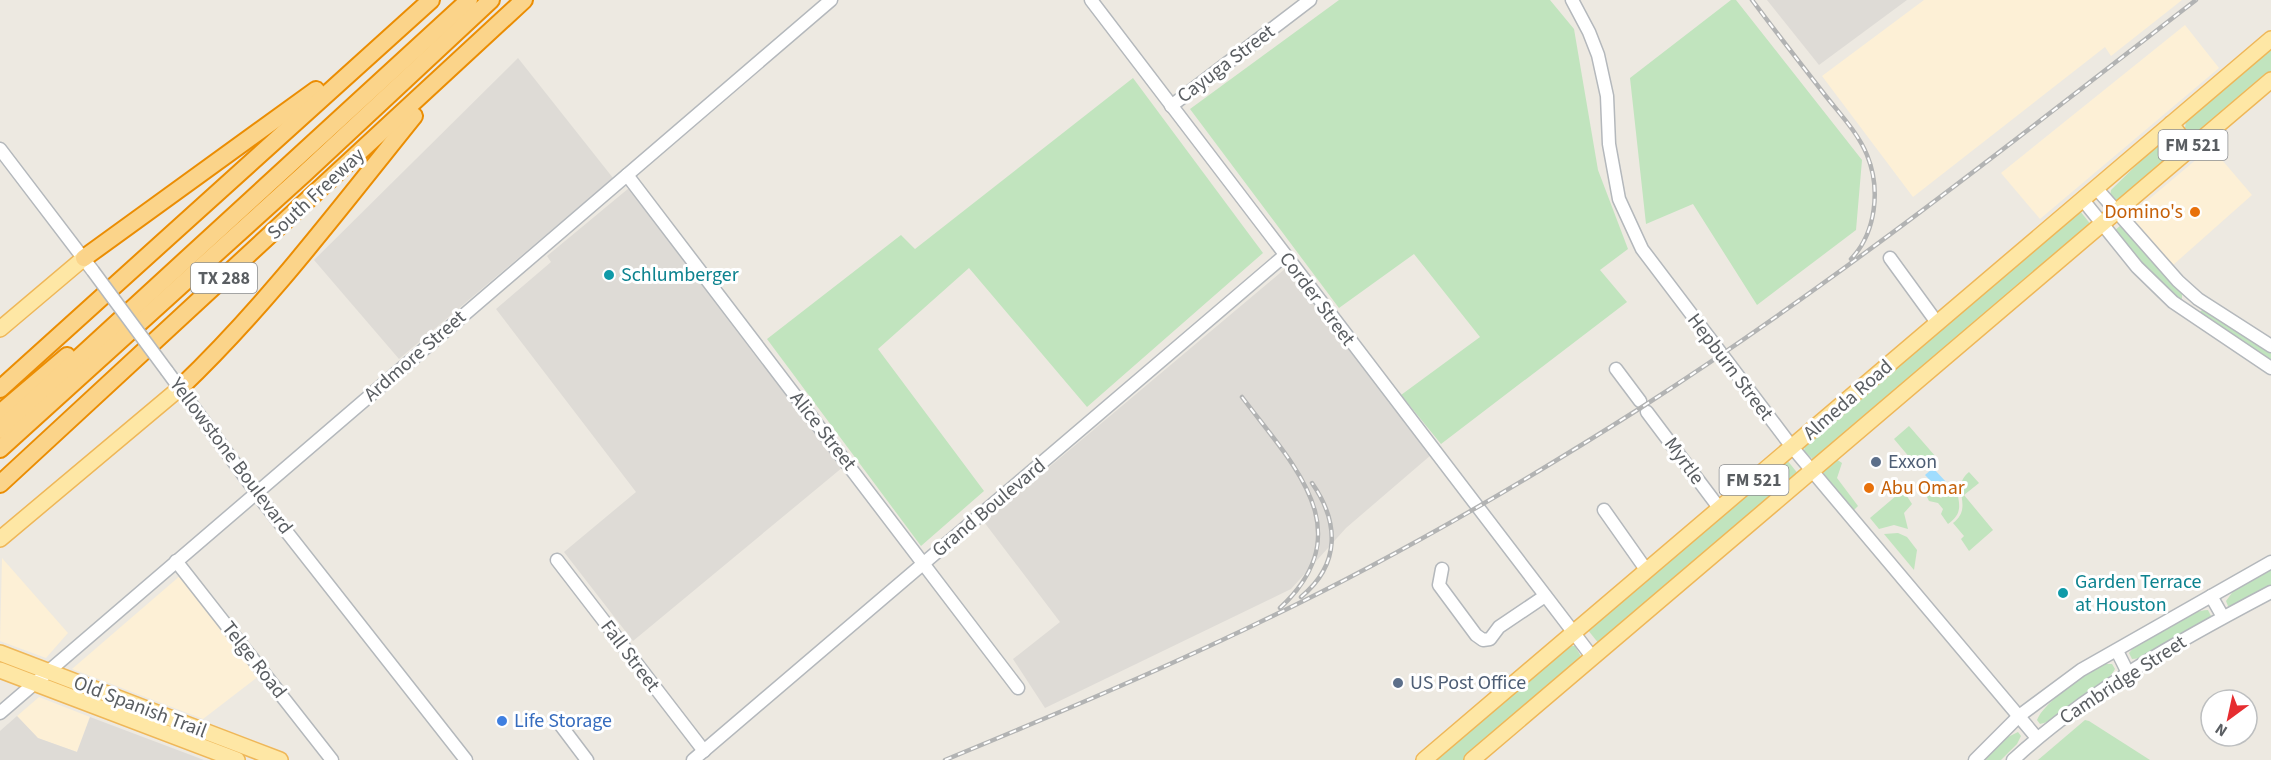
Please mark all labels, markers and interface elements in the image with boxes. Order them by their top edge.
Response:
street label: Cayuga Street [1171,18,1281,110]
road number: FM 521 [2158,130,2228,160]
street label: South Freeway [261,141,371,246]
place label: Domino's [2104,198,2183,226]
marker: Domino's [2188,205,2202,219]
street label: Corder Street [1272,246,1362,352]
place label: Schlumberger [621,261,739,289]
road number: TX 288 [191,263,257,293]
marker: Schlumberger [602,268,616,282]
street label: Ardmore Street [358,304,472,408]
street label: Hepburn Street [1680,307,1780,427]
street label: Almeda Road [1797,353,1899,447]
street label: Yellowstone Boulevard [162,371,299,540]
street label: Alice Street [783,385,863,477]
street label: Myrtle [1657,431,1711,491]
place label: Exxon [1888,448,1937,476]
street label: Grand Boulevard [926,452,1052,564]
marker: Exxon [1869,455,1883,469]
road number: FM 521 [1720,465,1788,495]
place label: Abu Omar [1881,474,1965,502]
marker: Abu Omar [1862,481,1876,495]
place label: Garden Terrace at Houston [2075,568,2202,619]
marker: Garden Terrace at Houston [2056,586,2070,600]
street label: Fall Street [594,614,666,698]
street label: Telge Road [215,615,293,705]
street label: Cambridge Street [2054,628,2192,731]
street label: Old Spanish Trail [69,669,211,745]
place label: US Post Office [1410,669,1526,697]
marker: US Post Office [1391,676,1405,690]
north arrow [2199,688,2259,748]
place label: Life Storage [514,707,612,735]
marker: Life Storage [495,714,509,728]
text: N [2211,718,2232,742]

